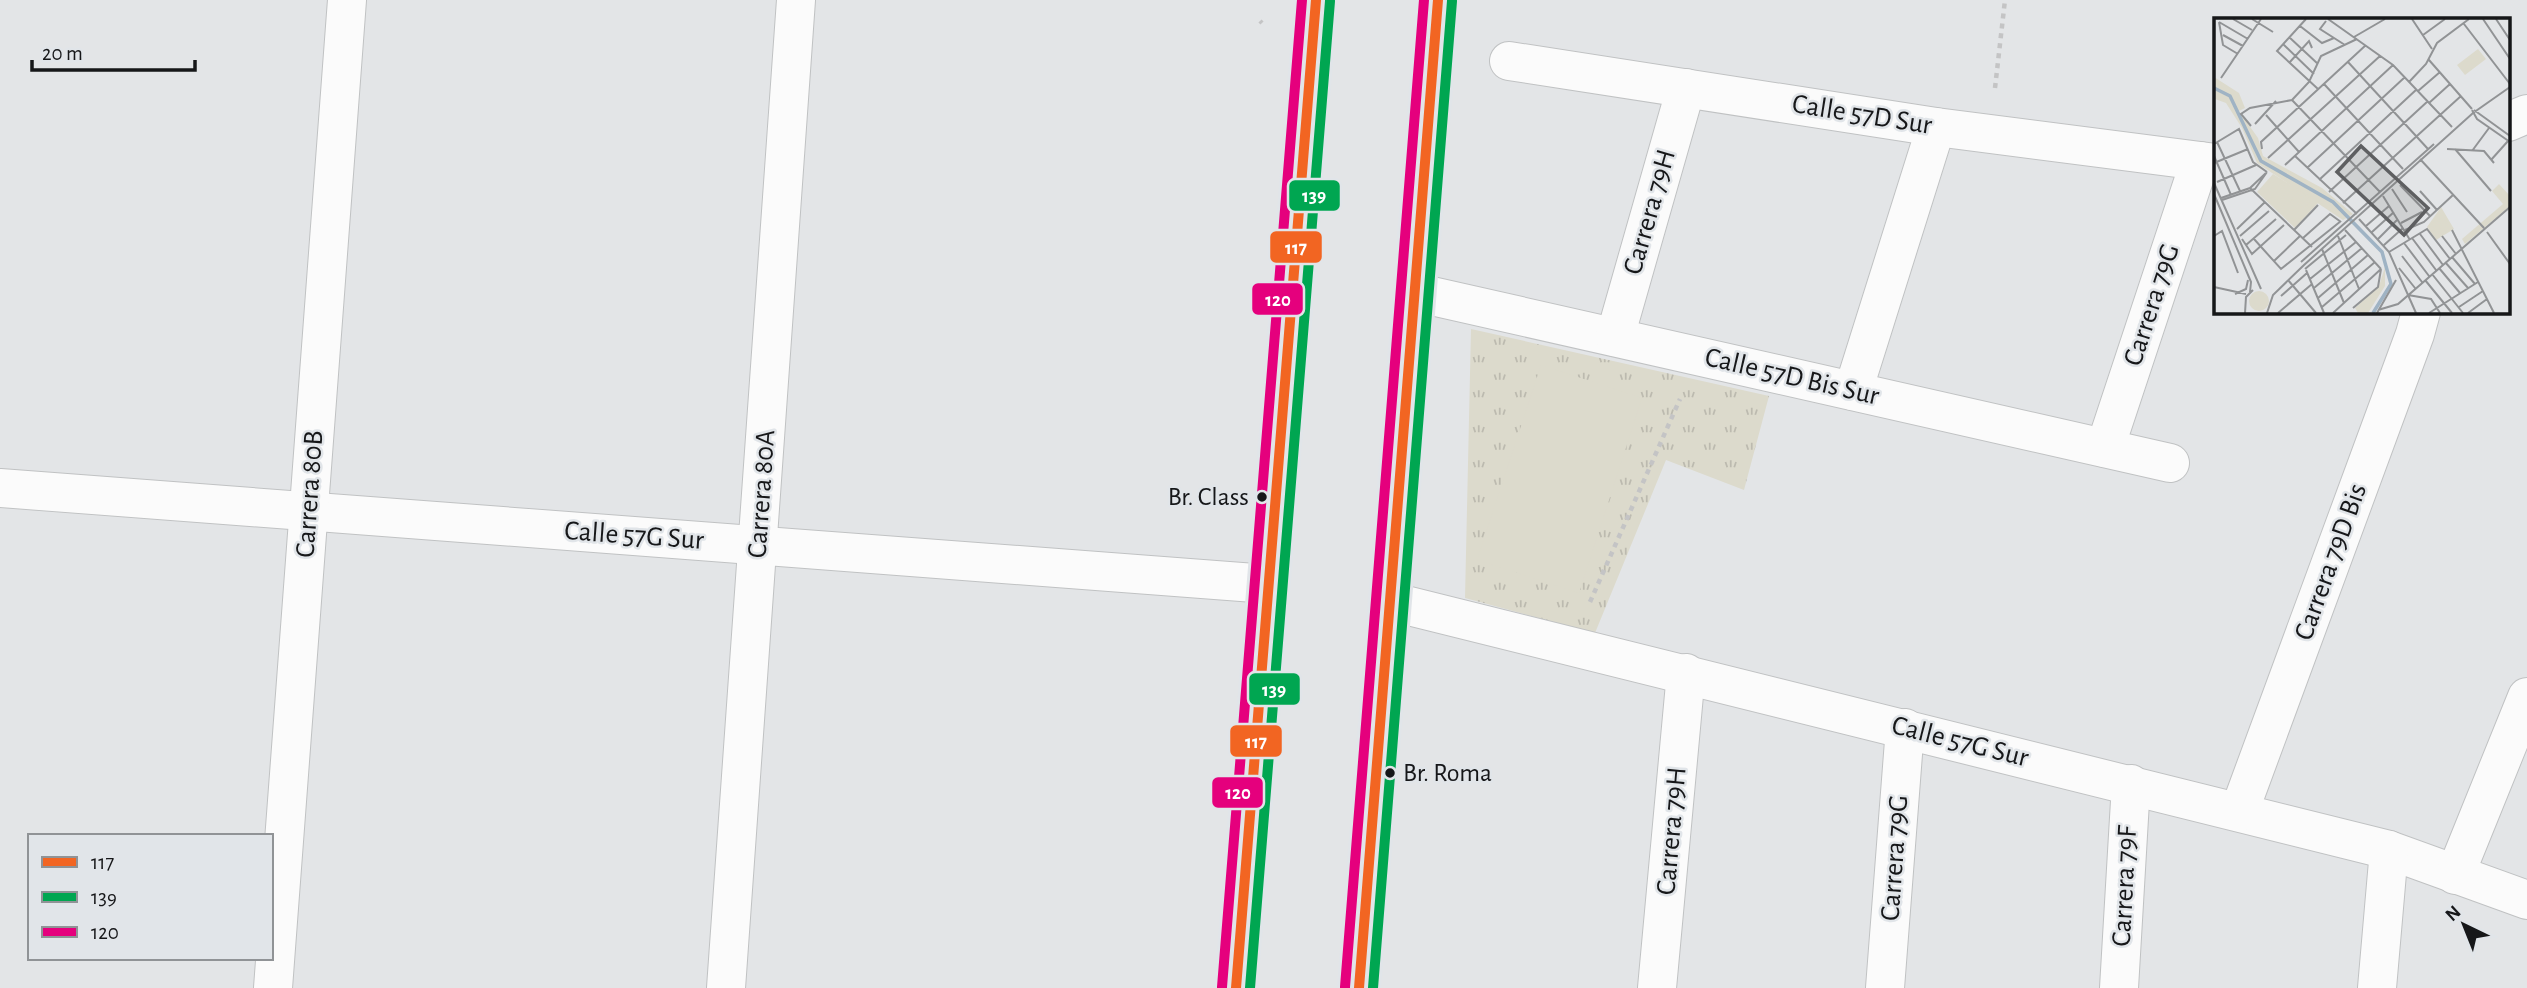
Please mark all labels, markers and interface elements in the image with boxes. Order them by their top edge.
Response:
inset map [2214,18,2510,313]
scale bar [32,28,194,72]
text: 20 m [42,43,83,64]
street label: Calle 57D Sur [1790,90,1934,140]
street label: Carrera 79H [1619,146,1681,278]
line badge: 139 [1288,179,1341,212]
text: 139 [1302,187,1326,206]
line badge: 117 [1269,230,1323,264]
text: 117 [1285,239,1307,258]
street label: Carrera 79G [2119,241,2185,369]
line badge: 120 [1251,282,1304,316]
text: 120 [1265,291,1291,310]
street label: Calle 57D Bis Sur [1702,343,1882,411]
street label: Carrera 80B [292,429,328,559]
street label: Carrera 80A [744,429,780,559]
street label: Carrera 79D Bis [2290,480,2372,644]
place label: Br. Class [1168,484,1249,510]
marker: Br. Class [1255,490,1269,504]
street label: Calle 57G Sur [563,517,705,555]
line badge: 139 [1248,672,1301,706]
text: 139 [1262,681,1286,700]
street label: Calle 57G Sur [1889,711,2031,773]
line badge: 117 [1229,724,1283,758]
text: 117 [1245,733,1267,752]
place label: Br. Roma [1403,760,1492,786]
marker: Br. Roma [1383,766,1397,780]
street label: Carrera 79H [1652,766,1692,896]
line badge: 120 [1211,776,1264,809]
text: 120 [1225,784,1251,803]
street label: Carrera 79G [1877,794,1913,922]
street label: Carrera 79F [2108,824,2142,947]
legend [28,834,273,960]
text: 117 [91,852,114,873]
text: 139 [91,887,117,908]
north arrow [2429,890,2499,960]
text: N [2442,902,2465,925]
text: 120 [91,922,119,943]

